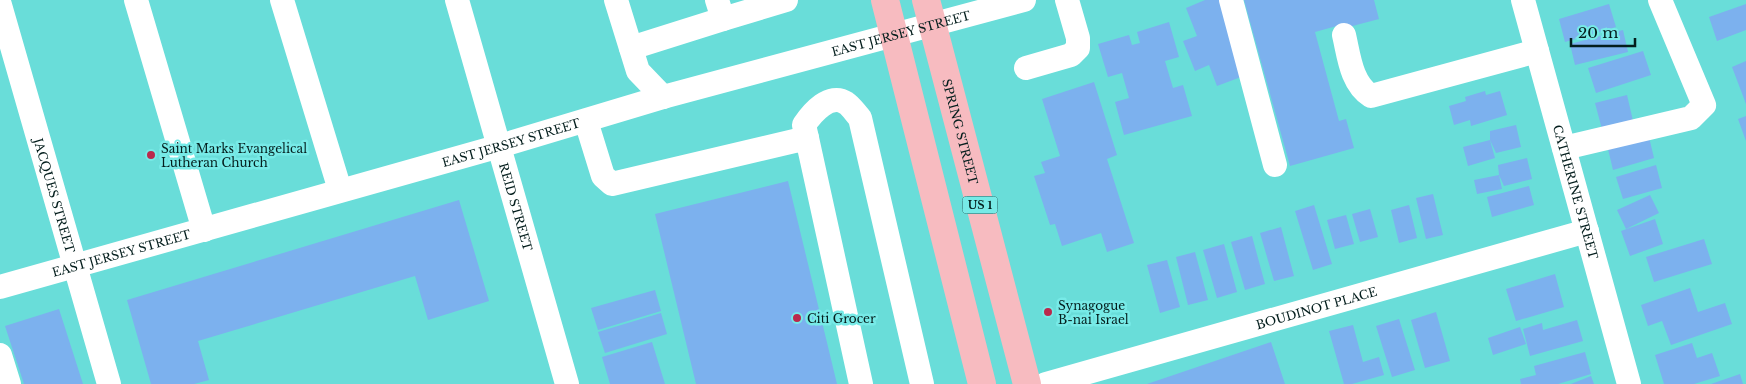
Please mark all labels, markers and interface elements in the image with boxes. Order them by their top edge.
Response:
street label: EAST JERSEY STREET [830,7,972,59]
scale bar [1571,15,1635,47]
text: 20 m [1578,23,1618,42]
street label: SPRING STREET [940,77,982,186]
street label: EAST JERSEY STREET [440,115,582,170]
street label: CATHERINE STREET [1550,123,1602,261]
street label: JACQUES STREET [31,134,78,255]
place label: Saint Marks Evangelical Lutheran Church [161,141,307,170]
marker: Saint Marks Evangelical Lutheran Church [145,149,157,161]
street label: REID STREET [496,161,536,253]
road number: US 1 [962,196,998,214]
street label: EAST JERSEY STREET [50,226,193,279]
street label: BOUDINOT PLACE [1254,283,1379,332]
place label: Synagogue B-nai Israel [1058,298,1129,327]
marker: Synagogue B-nai Israel [1042,306,1054,318]
place label: Citi Grocer [807,311,876,326]
marker: Citi Grocer [791,312,803,324]

